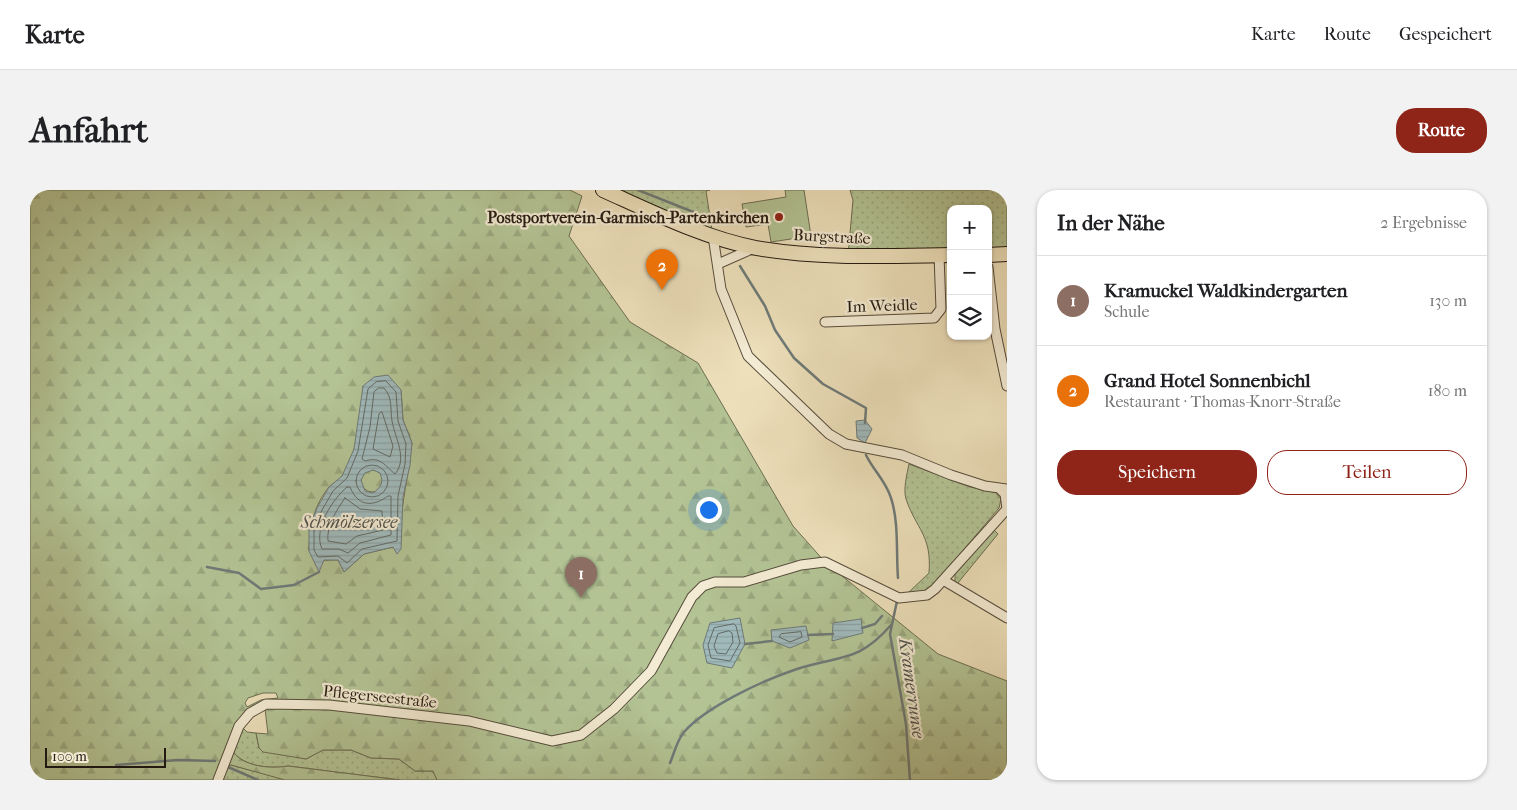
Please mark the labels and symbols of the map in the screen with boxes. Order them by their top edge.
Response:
place label: Postsportverein-Garmisch-Partenkirchen [487,208,770,228]
marker: Postsportverein-Garmisch-Partenkirchen [773,211,785,223]
street label: Burgstraße [793,225,871,248]
pin: 2 [646,249,678,290]
street label: Im Weidle [846,295,918,316]
your location [696,497,722,523]
water label: Schmölzersee [300,512,398,533]
pin: 1 [565,557,597,598]
water label: Kramerrunse [894,635,929,740]
street label: Pflegerseestraße [322,681,438,712]
scale bar [45,745,166,768]

